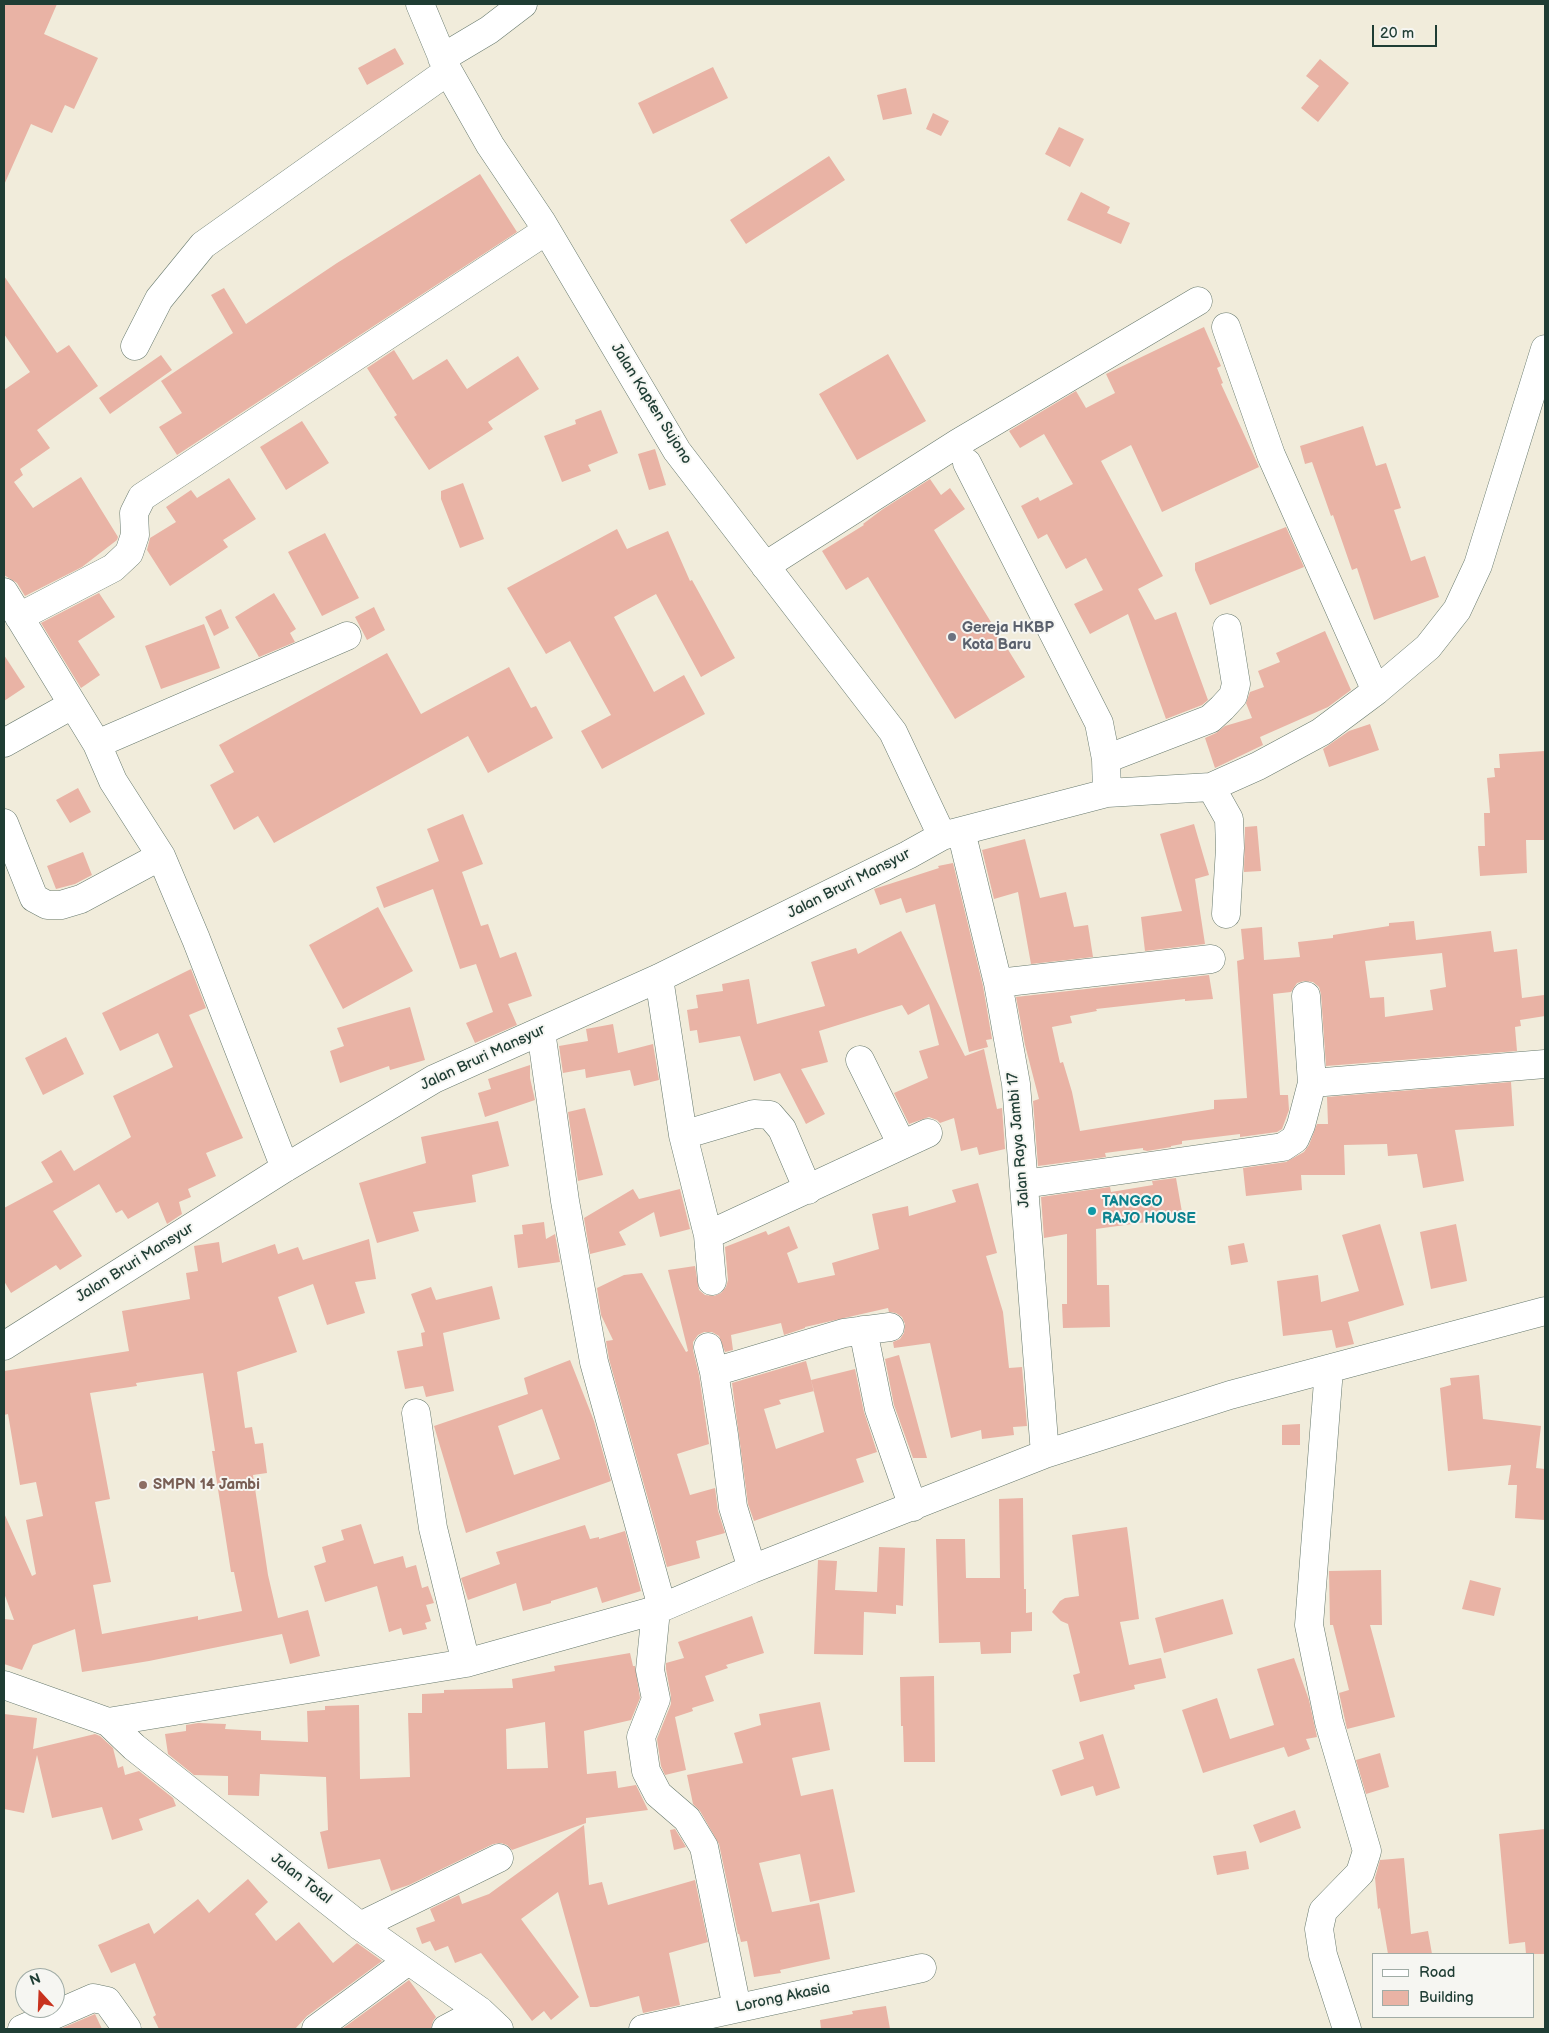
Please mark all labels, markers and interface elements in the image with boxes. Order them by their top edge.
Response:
scale bar [1374,15,1439,47]
text: 20 m [1380,24,1414,43]
street label: Jalan Kapten Sujono [607,340,695,468]
place label: Gereja HKBP Kota Baru [962,619,1054,654]
marker: Gereja HKBP Kota Baru [946,631,958,643]
street label: Jalan Bruri Mansyur [785,845,913,923]
street label: Jalan Bruri Mansyur [418,1021,548,1095]
street label: Jalan Raya Jambi 17 [1004,1071,1034,1209]
place label: TANGGO RAJO HOUSE [1102,1193,1196,1228]
marker: TANGGO RAJO HOUSE [1086,1205,1098,1217]
street label: Jalan Bruri Mansyur [73,1220,197,1306]
place label: SMPN 14 Jambi [153,1476,260,1494]
marker: SMPN 14 Jambi [137,1479,149,1491]
street label: Jalan Total [267,1850,335,1908]
legend [1372,1953,1534,2018]
text: Road [1419,1963,1455,1982]
north arrow [15,1968,65,2018]
text: N [27,1970,43,1989]
street label: Lorong Akasia [734,1979,832,2017]
text: Building [1419,1988,1474,2007]

